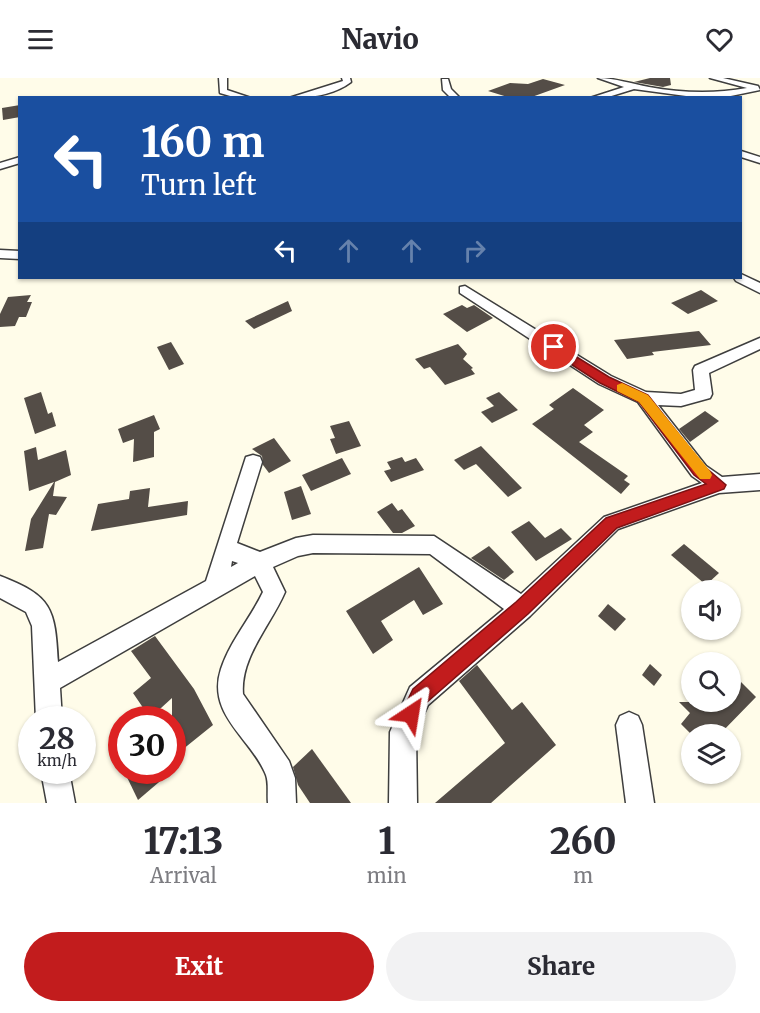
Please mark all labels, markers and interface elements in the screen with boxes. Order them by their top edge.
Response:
text: Navio [341,22,419,56]
icon: menu [24,23,57,56]
icon: heart [703,23,736,56]
text: 160 m [141,116,265,168]
icon: left [42,120,120,198]
text: Turn left [141,168,256,202]
icon: left [269,234,302,267]
icon: ahead [332,234,365,267]
icon: ahead [395,234,428,267]
icon: right [458,234,491,267]
pin [528,321,579,372]
icon: arrive [537,330,570,363]
map controls [681,580,741,784]
button: sound [681,580,741,640]
button: search [681,652,741,712]
position arrow [379,682,443,746]
speed limit sign: 30 [108,706,186,784]
text: 28 [39,719,75,757]
button: layers [681,724,741,784]
text: km/h [37,751,77,770]
text: 17:13 [143,819,223,864]
text: 1 [378,819,395,864]
text: 260 [550,819,617,864]
text: Arrival [150,863,217,888]
text: min [367,863,406,888]
text: m [573,863,593,888]
button: Exit [24,932,374,1001]
button: Share [386,932,736,1001]

